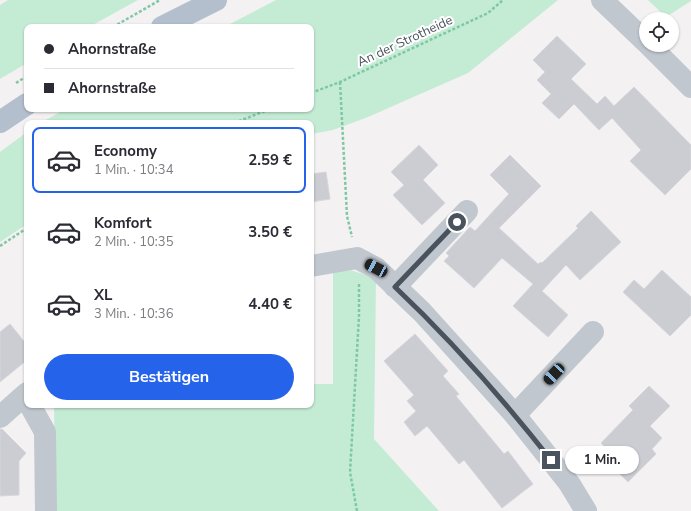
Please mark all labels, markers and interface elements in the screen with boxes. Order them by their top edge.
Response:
street label: An der Strotheide [354,11,456,71]
map controls [639,12,679,52]
button: locate [639,12,679,52]
text: Ahornstraße [68,39,156,59]
text: Ahornstraße [68,78,156,98]
text: Economy [94,141,157,161]
icon: car [46,142,82,178]
text: 2.59 € [248,150,292,170]
text: 1 Min. · 10:34 [94,161,173,179]
text: Komfort [94,213,152,233]
route start [448,213,466,231]
icon: car [46,214,82,250]
text: 3.50 € [248,222,292,242]
text: 2 Min. · 10:35 [94,233,173,251]
car [363,257,389,279]
text: XL [94,285,113,305]
icon: car [46,286,82,322]
text: 4.40 € [248,294,292,314]
text: 3 Min. · 10:36 [94,305,173,323]
button: Bestätigen [44,354,294,400]
car [541,361,567,387]
callout: 1 Min. [565,446,639,474]
route end [542,451,560,469]
text: 1 Min. [584,451,620,469]

